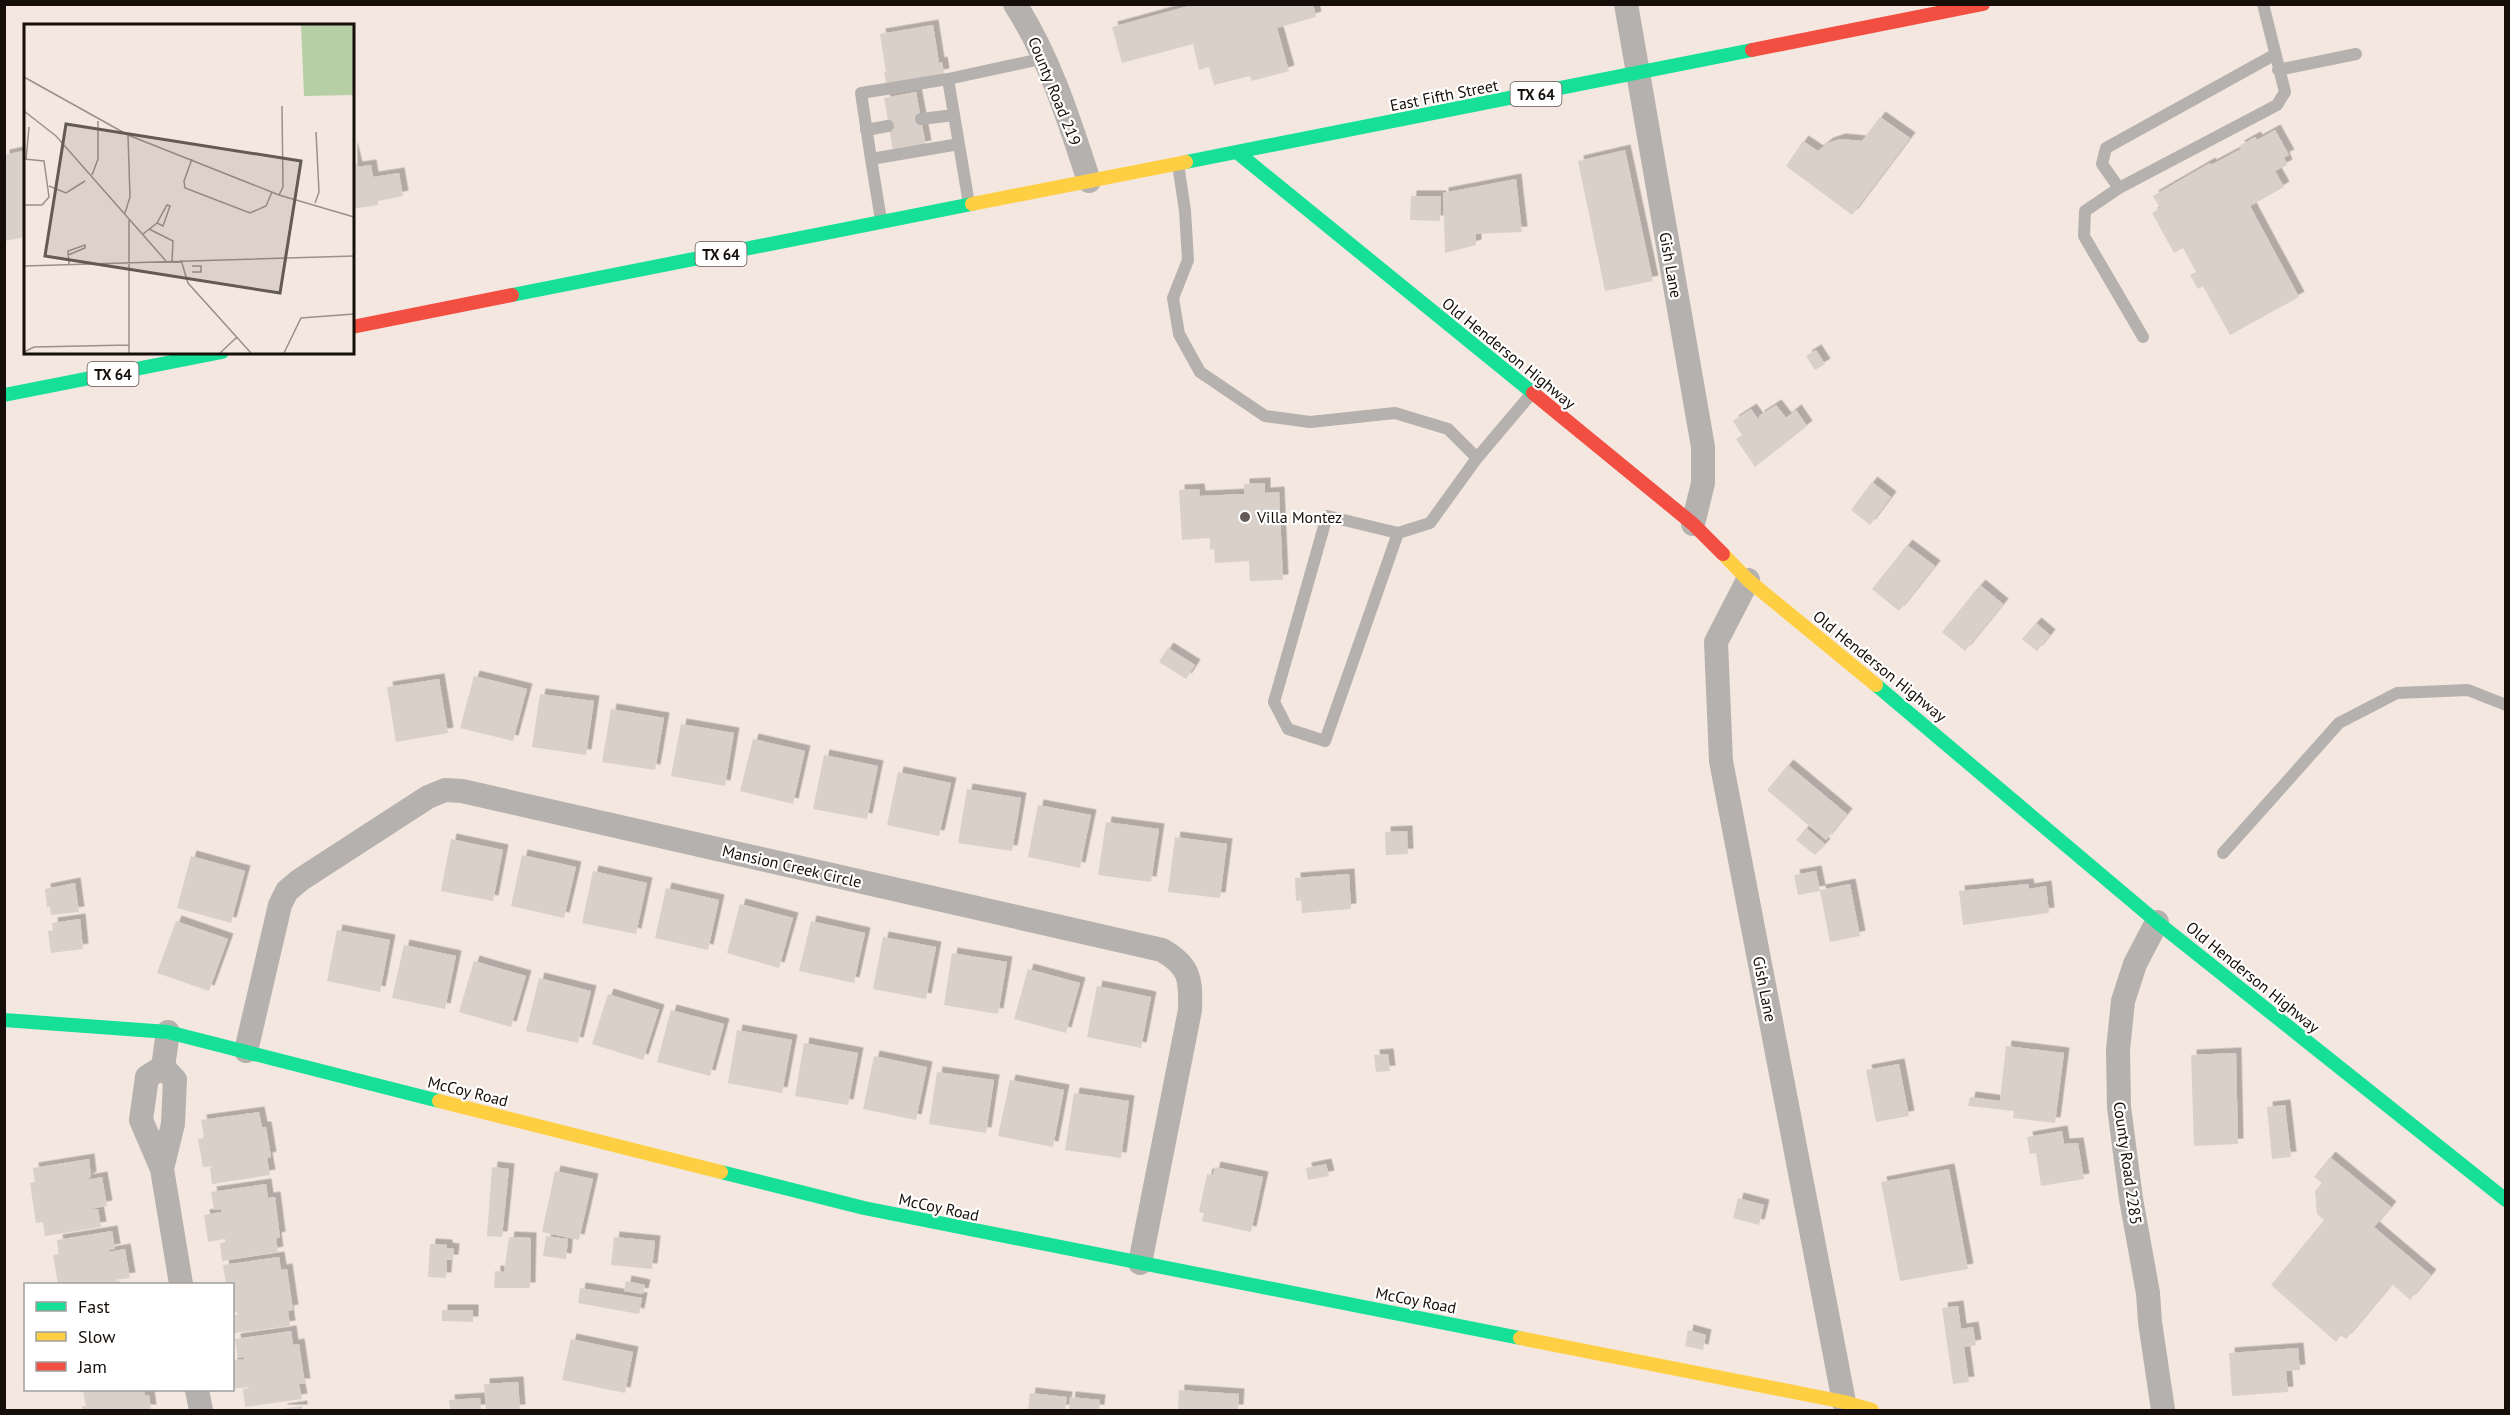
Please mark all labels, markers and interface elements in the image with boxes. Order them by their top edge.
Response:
inset map [24,24,354,354]
street label: County Road 219 [1024,34,1086,148]
street label: East Fifth Street [1388,75,1500,115]
road number: TX 64 [1510,82,1562,106]
street label: Gish Lane [1655,230,1687,300]
road number: TX 64 [696,242,746,266]
street label: Old Henderson Highway [1438,293,1580,413]
road number: TX 64 [88,362,138,386]
place label: Villa Montez [1256,507,1342,527]
marker: Villa Montez [1238,510,1252,524]
street label: Old Henderson Highway [1809,606,1951,726]
street label: Mansion Creek Circle [720,840,864,892]
street label: Old Henderson Highway [2182,917,2324,1037]
street label: Gish Lane [1749,954,1781,1024]
street label: McCoy Road [426,1071,510,1111]
street label: County Road 2285 [2109,1100,2147,1226]
street label: McCoy Road [897,1189,981,1225]
street label: McCoy Road [1374,1282,1458,1318]
legend [24,1283,234,1391]
text: Fast [78,1295,110,1318]
text: Slow [78,1325,116,1348]
text: Jam [77,1355,107,1378]

